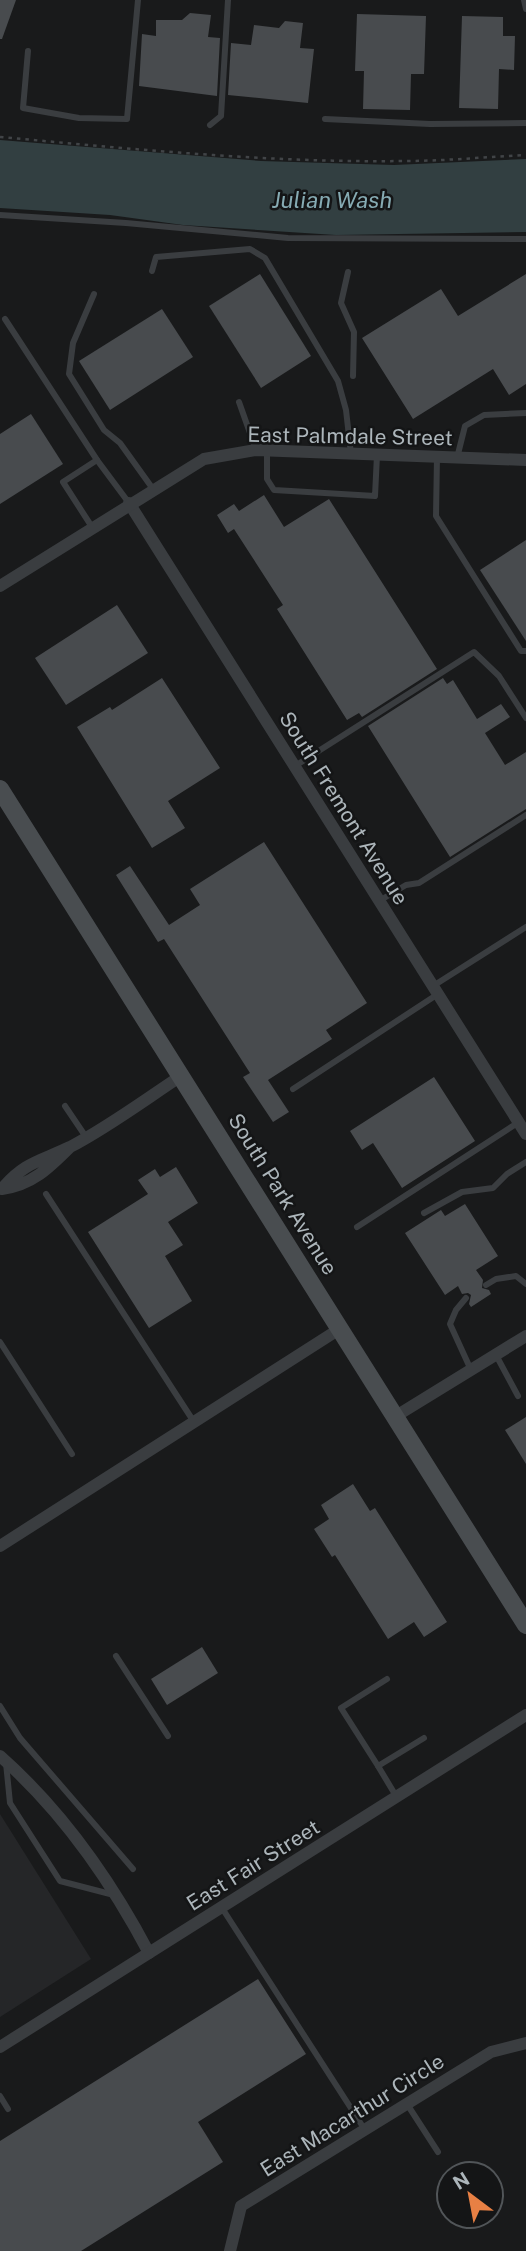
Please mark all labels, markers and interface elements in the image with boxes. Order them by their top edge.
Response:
water label: Julian Wash [272,186,392,213]
street label: East Palmdale Street [247,422,453,450]
street label: South Fremont Avenue [274,707,414,909]
street label: South Park Avenue [223,1109,343,1279]
street label: East Fair Street [182,1814,324,1916]
street label: East Macarthur Circle [256,2048,448,2182]
north arrow [435,2160,505,2230]
text: N [449,2167,473,2194]

